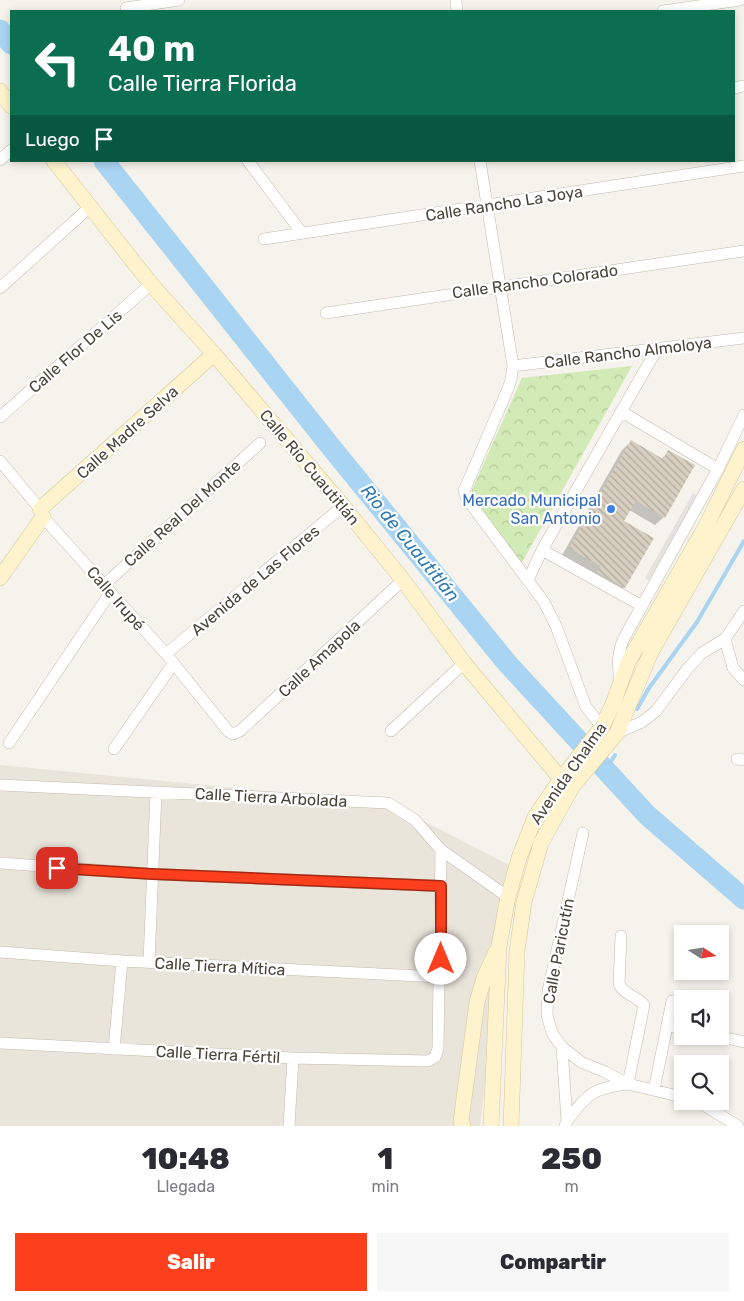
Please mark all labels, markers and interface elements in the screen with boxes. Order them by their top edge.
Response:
text: 40 m [108,28,195,70]
icon: left [25,30,90,95]
text: Calle Tierra Florida [108,70,297,97]
icon: arrive [90,125,118,153]
text: Luego [25,128,80,151]
street label: Calle Rancho La Joya [424,182,584,225]
street label: Calle Rancho Colorado [451,260,619,303]
street label: Calle Flor De Lis [25,306,126,397]
street label: Calle Rancho Almoloya [543,333,713,372]
street label: Calle Madre Selva [73,382,182,483]
street label: Calle Río Cuautitlán [256,406,364,529]
street label: Calle Real Del Monte [120,456,245,571]
water label: Rio de Cuautitlán [356,480,464,606]
place label: Mercado Municipal San Antonio [462,491,601,528]
marker: Mercado Municipal San Antonio [605,503,617,515]
street label: Avenida de Las Flores [187,521,323,640]
street label: Calle Irupé [83,562,149,634]
street label: Calle Amapola [274,616,364,701]
street label: Avenida Chalma [526,719,611,828]
street label: Calle Tierra Arbolada [194,784,348,811]
pin [36,847,78,889]
icon: arrive [43,854,71,882]
street label: Calle Paricutín [539,897,578,1006]
north arrow [674,925,729,980]
map controls [674,925,729,1110]
position arrow [414,932,466,984]
street label: Calle Tierra Mítica [154,954,286,979]
button: sound [674,990,729,1045]
street label: Calle Tierra Fértil [155,1042,281,1067]
button: search [674,1055,729,1110]
text: 10:48 [142,1141,230,1177]
text: 1 [377,1141,393,1177]
text: 250 [541,1141,602,1177]
text: Llegada [156,1177,215,1196]
text: min [371,1177,399,1196]
text: m [565,1177,579,1196]
button: Salir [15,1233,367,1291]
button: Compartir [377,1233,729,1291]

